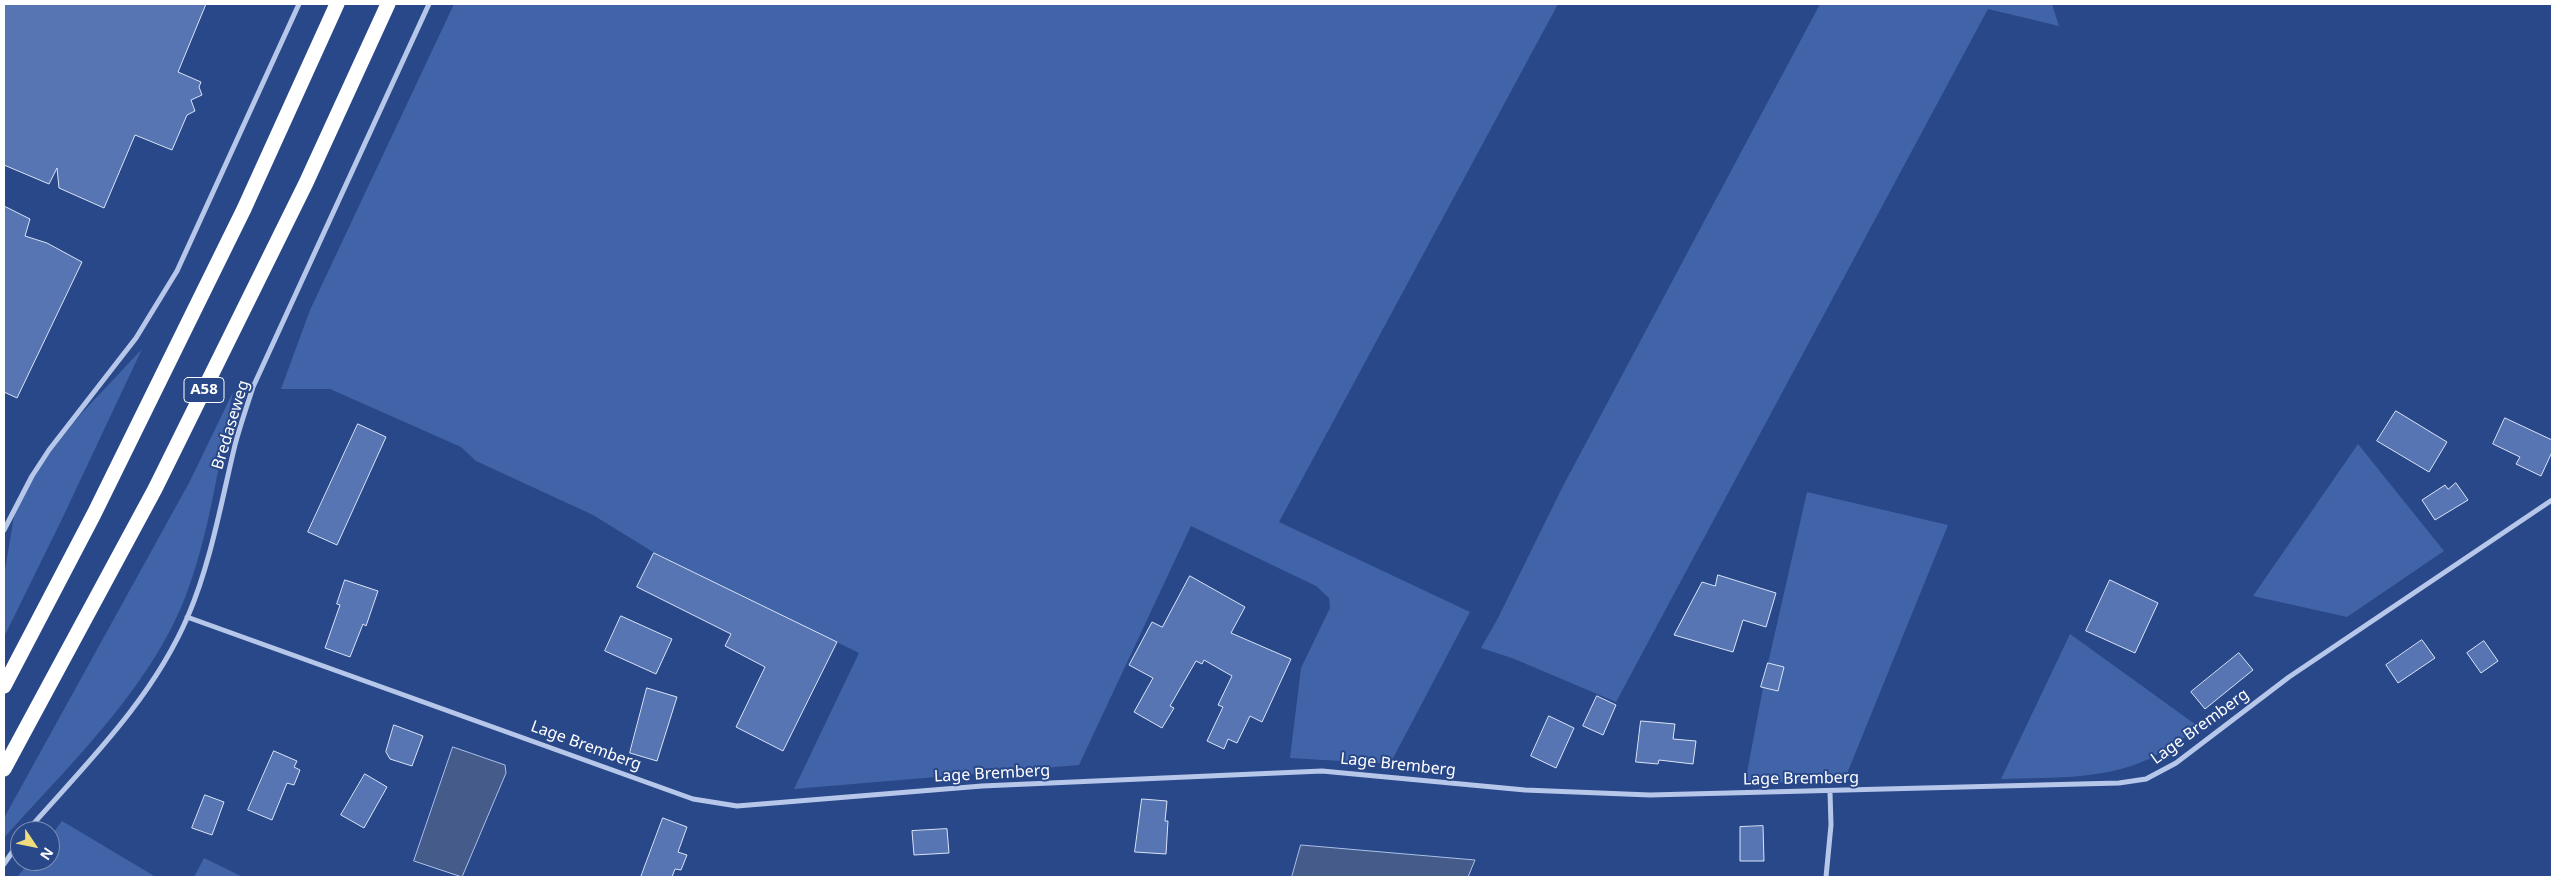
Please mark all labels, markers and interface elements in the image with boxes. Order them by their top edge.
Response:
road number: A58 [184,378,224,402]
street label: Bredaseweg [208,378,254,472]
street label: Lage Bremberg [2147,685,2253,769]
street label: Lage Bremberg [528,717,644,775]
street label: Lage Bremberg [1339,749,1457,781]
street label: Lage Bremberg [933,761,1051,787]
street label: Lage Bremberg [1743,768,1859,790]
north arrow [10,821,60,871]
text: N [36,844,58,864]

